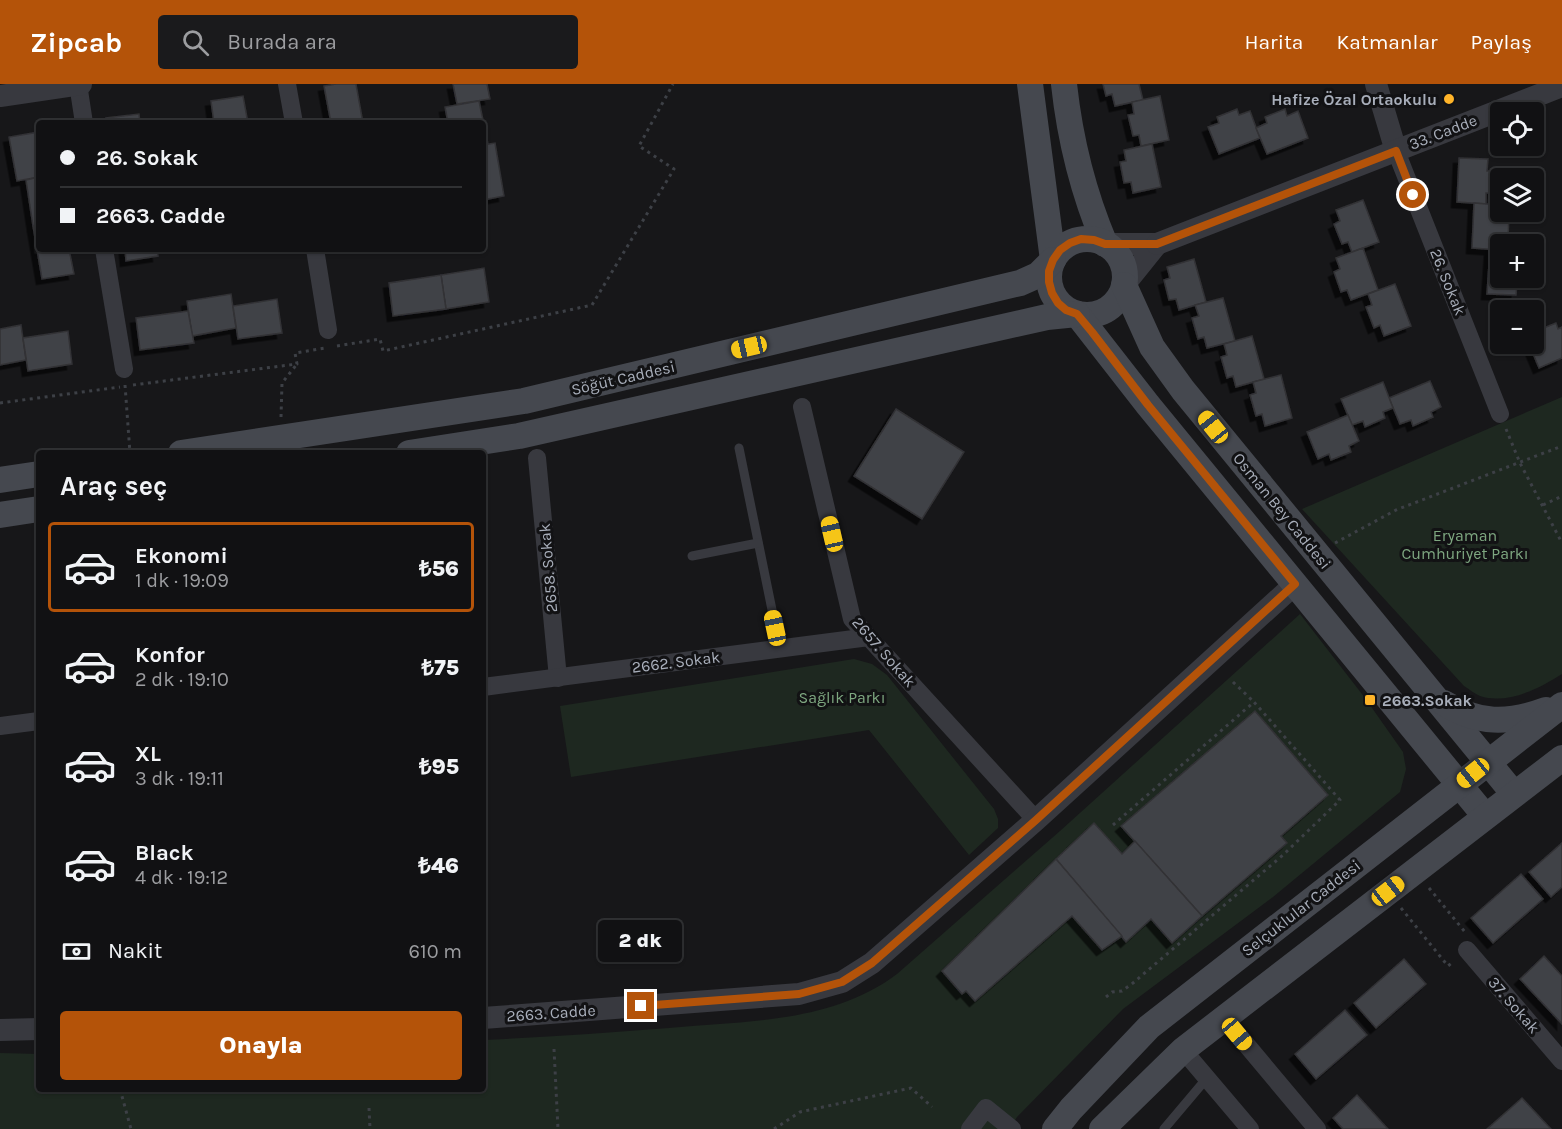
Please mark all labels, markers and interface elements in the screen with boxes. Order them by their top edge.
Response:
search box [158,15,578,69]
text: Zipcab [30,26,122,59]
icon: search [179,26,212,59]
text: Burada ara [227,29,337,55]
text: Harita [1245,30,1303,54]
text: Katmanlar [1336,30,1438,54]
text: Paylaş [1471,30,1532,54]
place label: Hafize Özal Ortaokulu [1271,90,1437,109]
marker: Hafize Özal Ortaokulu [1442,92,1456,106]
map controls [1490,102,1544,354]
button: locate [1490,102,1544,156]
street label: 33. Cadde [1406,110,1480,154]
text: 26. Sokak [96,145,198,171]
button: layers [1490,168,1544,222]
route start [1399,181,1426,208]
text: 2663. Cadde [96,203,225,229]
button: + [1490,234,1544,288]
street label: 26. Sokak [1426,246,1470,318]
button: − [1490,300,1544,354]
car [729,334,769,360]
street label: Söğüt Caddesi [569,357,677,399]
car [1195,407,1231,447]
street label: Osman Bey Caddesi [1229,449,1335,573]
text: Araç seç [60,470,167,502]
car [819,514,845,554]
street label: 2658. Sokak [535,523,561,613]
park label: Eryaman Cumhuriyet Parkı [1401,526,1529,563]
icon: car [63,540,117,594]
text: Ekonomi [135,543,228,569]
text: ₺56 [419,556,459,582]
text: 1 dk · 19:09 [135,569,229,592]
car [762,609,788,647]
street label: 2657. Sokak [848,613,920,691]
icon: car [63,639,117,693]
text: Konfor [135,642,205,668]
street label: 2662. Sokak [631,647,721,677]
text: ₺75 [422,655,459,681]
text: 2 dk · 19:10 [135,668,229,691]
park label: Sağlık Parkı [799,688,885,707]
place label: 2663.Sokak [1382,691,1473,710]
marker: 2663.Sokak [1363,693,1377,707]
icon: car [63,738,117,792]
text: XL [135,741,161,767]
text: ₺95 [419,754,459,780]
car [1453,755,1493,791]
text: 3 dk · 19:11 [135,767,224,790]
icon: car [63,837,117,891]
text: Black [135,840,194,866]
text: ₺46 [418,853,459,879]
street label: Selçuklular Caddesi [1238,856,1364,960]
text: 4 dk · 19:12 [135,866,228,889]
car [1368,873,1408,909]
callout: 2 dk [599,919,683,961]
text: 2 dk [618,929,662,952]
icon: cash [60,935,93,968]
text: Nakit [108,938,162,964]
text: 610 m [409,940,462,963]
street label: 37. Sokak [1484,973,1544,1037]
route end [627,992,654,1019]
street label: 2663. Cadde [506,1000,596,1026]
button: Onayla [60,1011,462,1080]
car [1219,1014,1255,1054]

